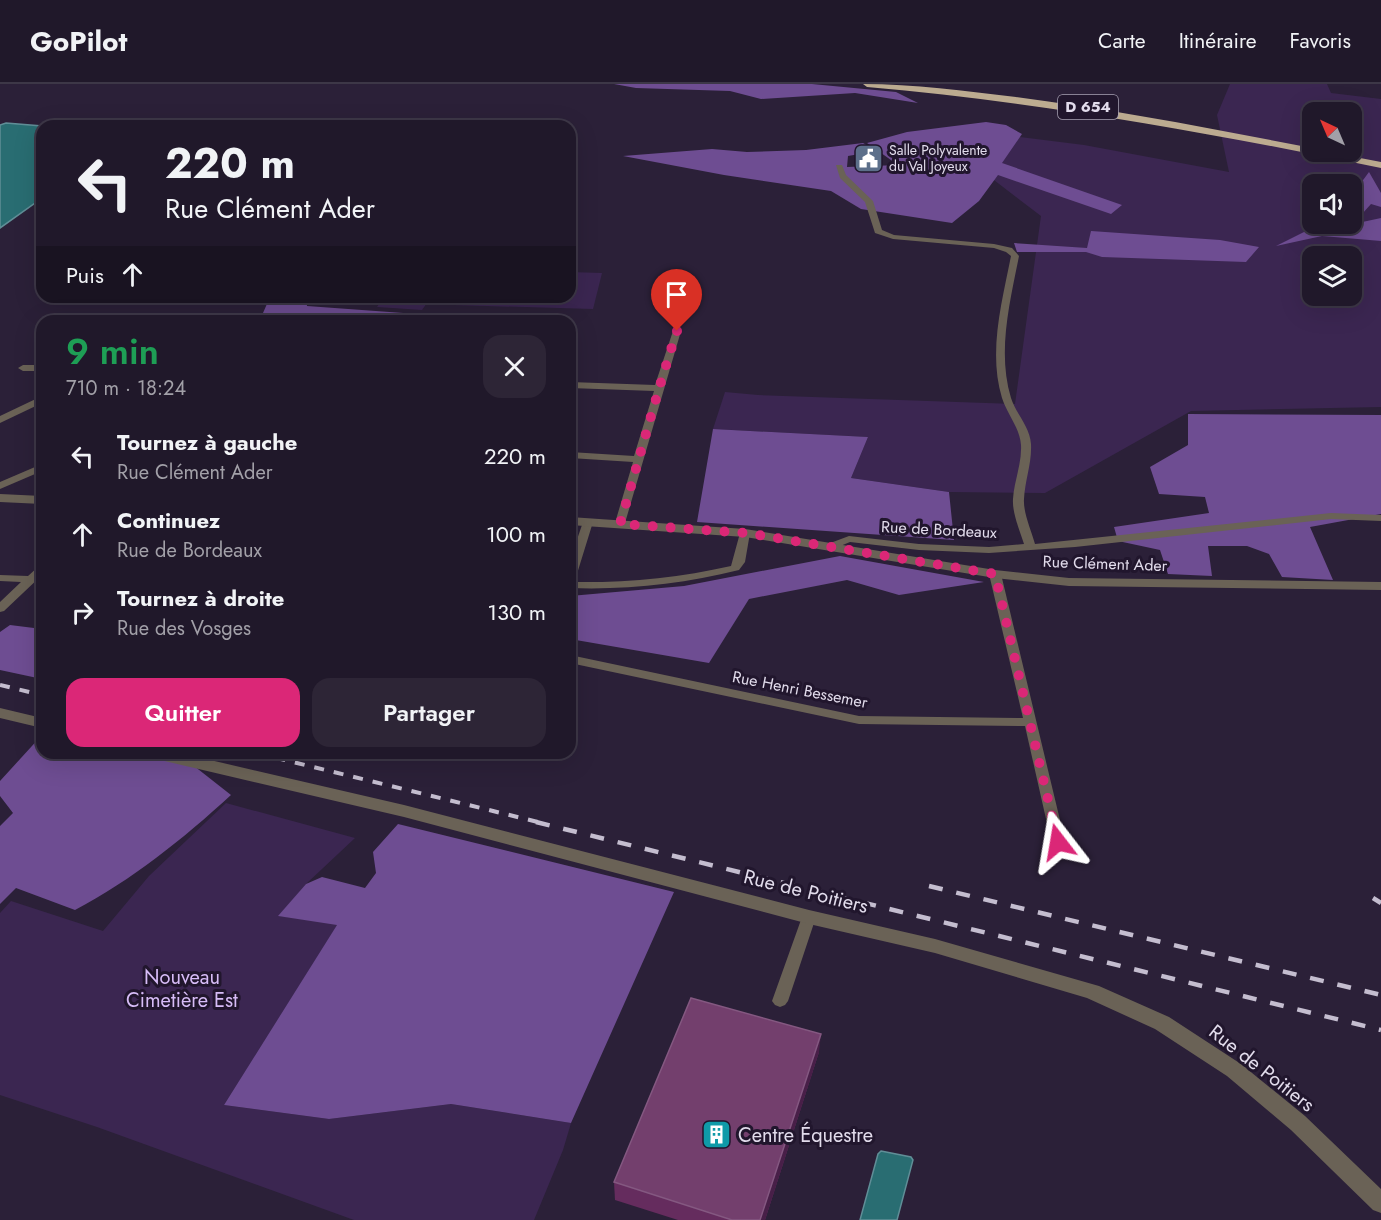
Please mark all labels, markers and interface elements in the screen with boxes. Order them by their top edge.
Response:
text: GoPilot [30,21,127,62]
text: Carte [1098,26,1146,56]
text: Itinéraire [1179,26,1257,56]
text: Favoris [1290,26,1351,56]
road number: D 654 [1058,95,1118,119]
north arrow [1302,102,1362,162]
map controls [1302,102,1362,306]
text: 220 m [165,133,295,194]
place label: Salle Polyvalente du Val Joyeux [889,140,987,176]
public building icon: Salle Polyvalente du Val Joyeux [852,142,884,174]
icon: left [66,144,144,222]
button: sound [1302,174,1362,234]
text: Rue Clément Ader [165,189,375,228]
button: layers [1302,246,1362,306]
icon: ahead [116,258,149,291]
text: Puis [66,259,104,291]
pin [651,269,702,331]
icon: arrive [660,278,693,311]
text: 9 min [66,325,159,377]
button: close [483,335,546,398]
text: 710 m · 18:24 [66,374,186,403]
text: Tournez à gauche [117,426,297,458]
icon: left [66,440,99,473]
text: 220 m [484,440,546,472]
text: Rue Clément Ader [117,458,273,487]
text: Continuez [117,504,220,536]
street label: Rue de Bordeaux [881,515,998,544]
icon: ahead [66,518,99,551]
text: 100 m [486,518,546,550]
text: Rue de Bordeaux [117,536,262,565]
street label: Rue Clément Ader [1042,550,1168,577]
text: Tournez à droite [117,582,284,614]
icon: right [66,596,99,629]
text: 130 m [487,596,546,628]
text: Rue des Vosges [117,614,251,643]
street label: Rue Henri Bessemer [730,665,870,714]
button: Quitter [66,678,300,747]
button: Partager [312,678,546,747]
position arrow [1026,810,1090,874]
street label: Rue de Poitiers [741,862,871,921]
park label: Nouveau Cimetière Est [126,963,238,1015]
street label: Rue de Poitiers [1203,1018,1321,1119]
building icon: Centre Équestre [701,1119,733,1151]
place label: Centre Équestre [738,1121,873,1150]

